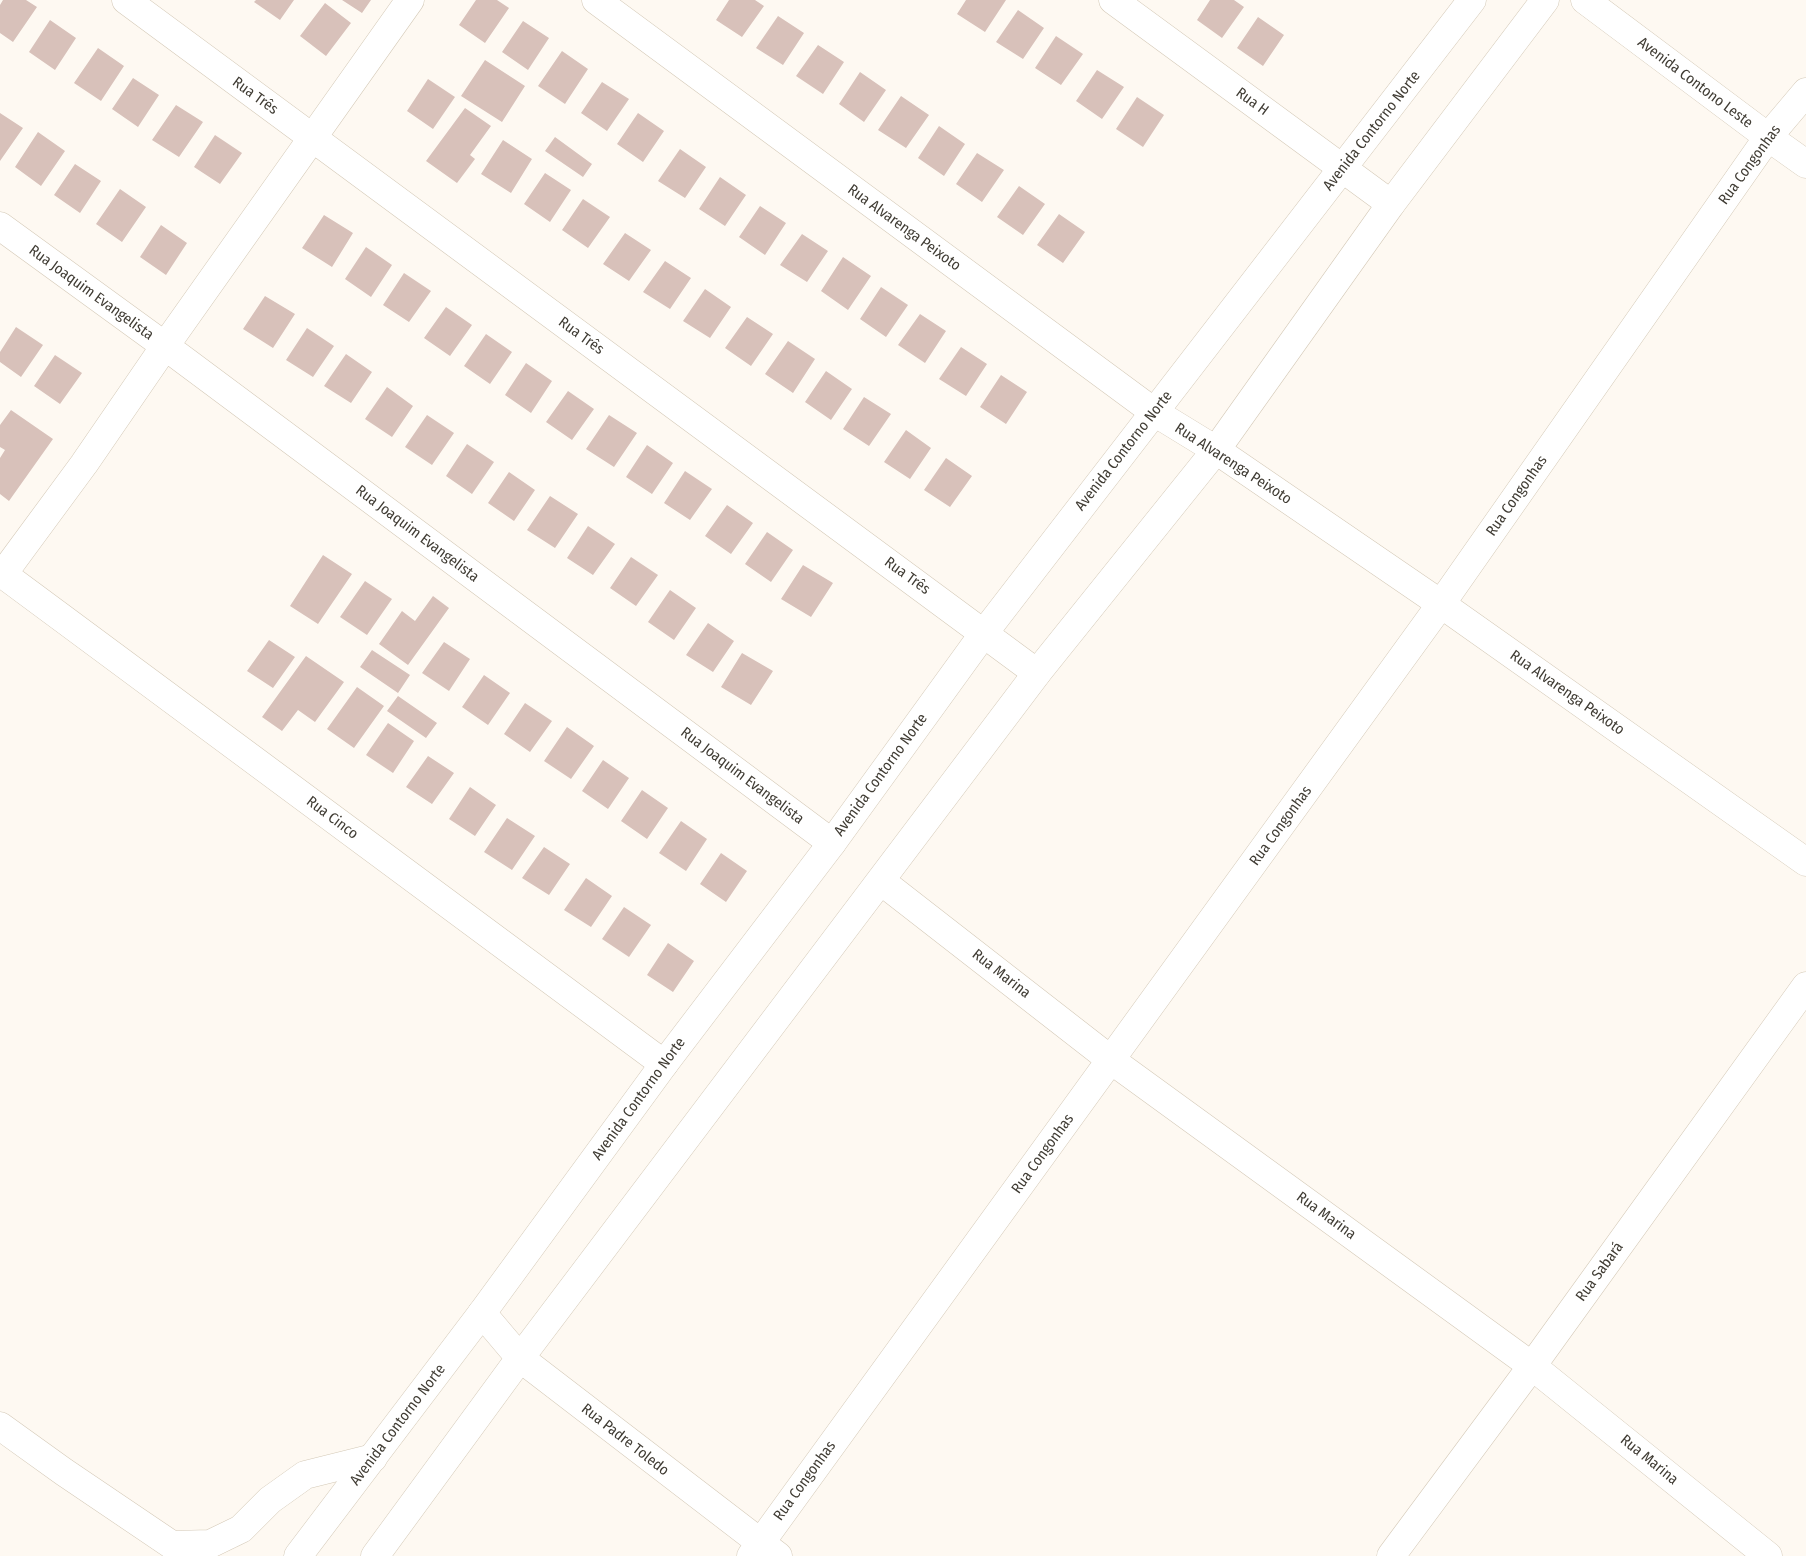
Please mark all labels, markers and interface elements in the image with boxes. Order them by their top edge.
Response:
street label: Avenida Contono Leste [1634,34,1756,132]
street label: Avenida Contorno Norte [1320,68,1424,194]
street label: Rua Três [229,73,281,119]
street label: Rua H [1232,84,1272,120]
street label: Rua Congonhas [1715,122,1785,208]
street label: Rua Alvarenga Peixoto [844,181,964,275]
street label: Rua Joaquim Evangelista [25,242,157,344]
street label: Rua Três [555,313,607,359]
street label: Avenida Contorno Norte [1072,388,1176,514]
street label: Rua Alvarenga Peixoto [1171,420,1295,508]
street label: Rua Congonhas [1483,452,1551,540]
street label: Rua Joaquim Evangelista [352,482,482,586]
street label: Rua Três [881,553,933,599]
street label: Rua Alvarenga Peixoto [1506,647,1628,739]
street label: Avenida Contorno Norte [830,710,932,840]
street label: Rua Joaquim Evangelista [677,724,807,828]
street label: Rua Congonhas [1246,783,1316,869]
street label: Rua Cinco [303,793,361,843]
street label: Rua Marina [968,946,1034,1002]
street label: Avenida Contorno Norte [588,1034,690,1164]
street label: Rua Congonhas [1008,1111,1078,1197]
street label: Rua Marina [1293,1188,1359,1244]
street label: Rua Sabará [1572,1239,1628,1305]
street label: Avenida Contorno Norte [347,1361,449,1489]
street label: Rua Padre Toledo [578,1400,672,1480]
street label: Rua Marina [1616,1431,1682,1489]
street label: Rua Congonhas [770,1438,840,1524]

